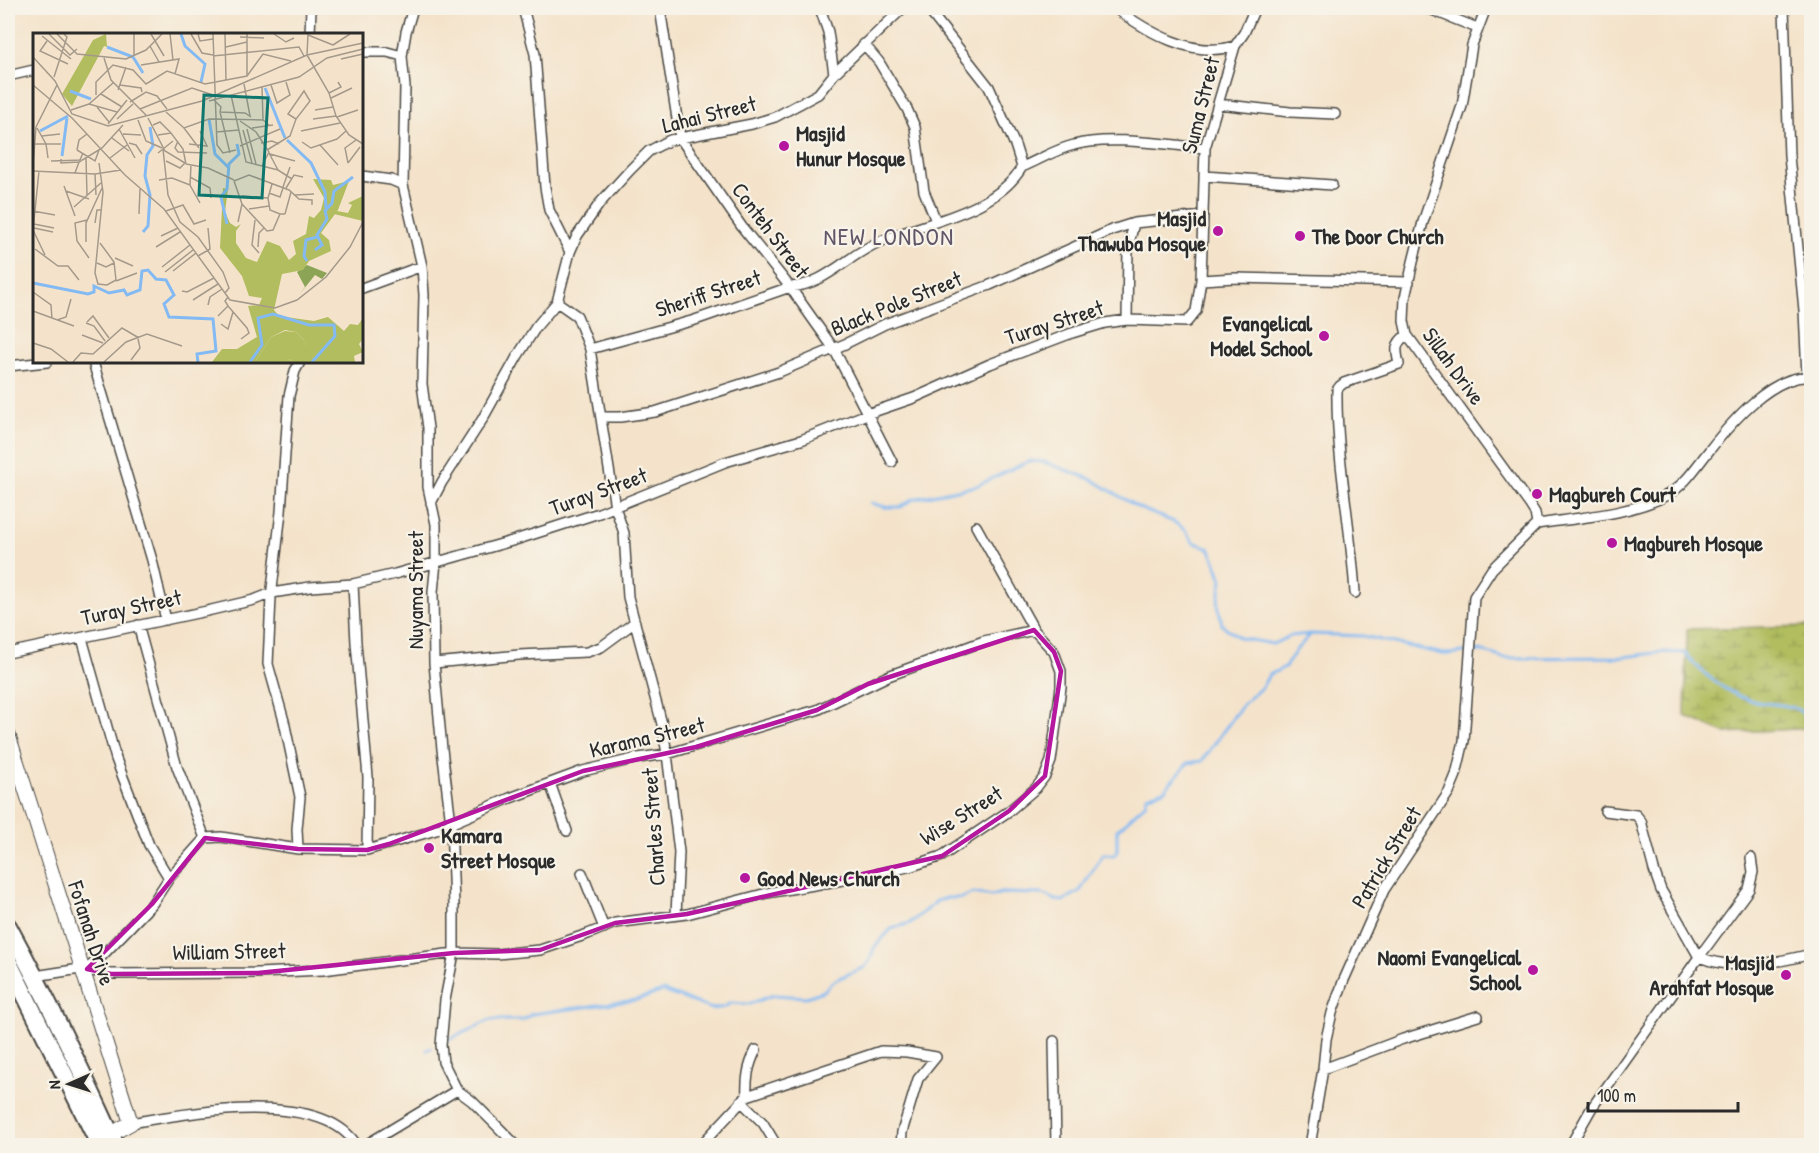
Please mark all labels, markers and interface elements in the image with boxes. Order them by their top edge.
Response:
inset map [33,33,363,363]
street label: Suma Street [1173,53,1227,157]
street label: Lahai Street [659,88,760,140]
place label: Masjid Hunur Mosque [796,118,906,174]
marker: Masjid Hunur Mosque [777,139,791,153]
street label: Conteh Street [725,176,817,284]
place label: Masjid Thawuba Mosque [1077,203,1206,259]
district label: NEW LONDON [823,220,955,252]
place label: The Door Church [1311,221,1444,251]
marker: Masjid Thawuba Mosque [1211,224,1225,238]
marker: The Door Church [1293,229,1307,243]
street label: Sheriff Street [651,262,765,324]
street label: Black Pole Street [826,263,966,343]
street label: Turay Street [1001,292,1107,352]
place label: Evangelical Model School [1210,308,1313,363]
street label: Sillah Drive [1416,321,1492,411]
marker: Evangelical Model School [1317,329,1331,343]
street label: Turay Street [545,459,651,523]
place label: Magbureh Court [1549,479,1677,510]
marker: Magbureh Court [1530,487,1544,501]
place label: Magbureh Mosque [1624,528,1763,559]
street label: Nuyama Street [400,530,430,649]
marker: Magbureh Mosque [1605,536,1619,550]
street label: Turay Street [78,582,184,632]
street label: Karama Street [587,709,708,765]
street label: Charles Street [634,767,672,887]
street label: Wise Street [914,778,1008,852]
street label: Patrick Street [1344,800,1428,914]
place label: Kamara Street Mosque [441,820,556,876]
marker: Kamara Street Mosque [422,841,436,855]
place label: Good News Church [757,863,900,893]
marker: Good News Church [738,871,752,885]
street label: Fofanah Drive [61,876,123,989]
street label: William Street [172,935,286,967]
place label: Naomi Evangelical School [1377,942,1522,997]
place label: Masjid Arahfat Mosque [1650,947,1774,1003]
marker: Naomi Evangelical School [1526,963,1540,977]
marker: Masjid Arahfat Mosque [1779,968,1793,982]
north arrow [39,1054,99,1114]
scale bar [1588,1075,1738,1113]
text: N [43,1079,65,1090]
text: 100 m [1597,1083,1636,1108]

